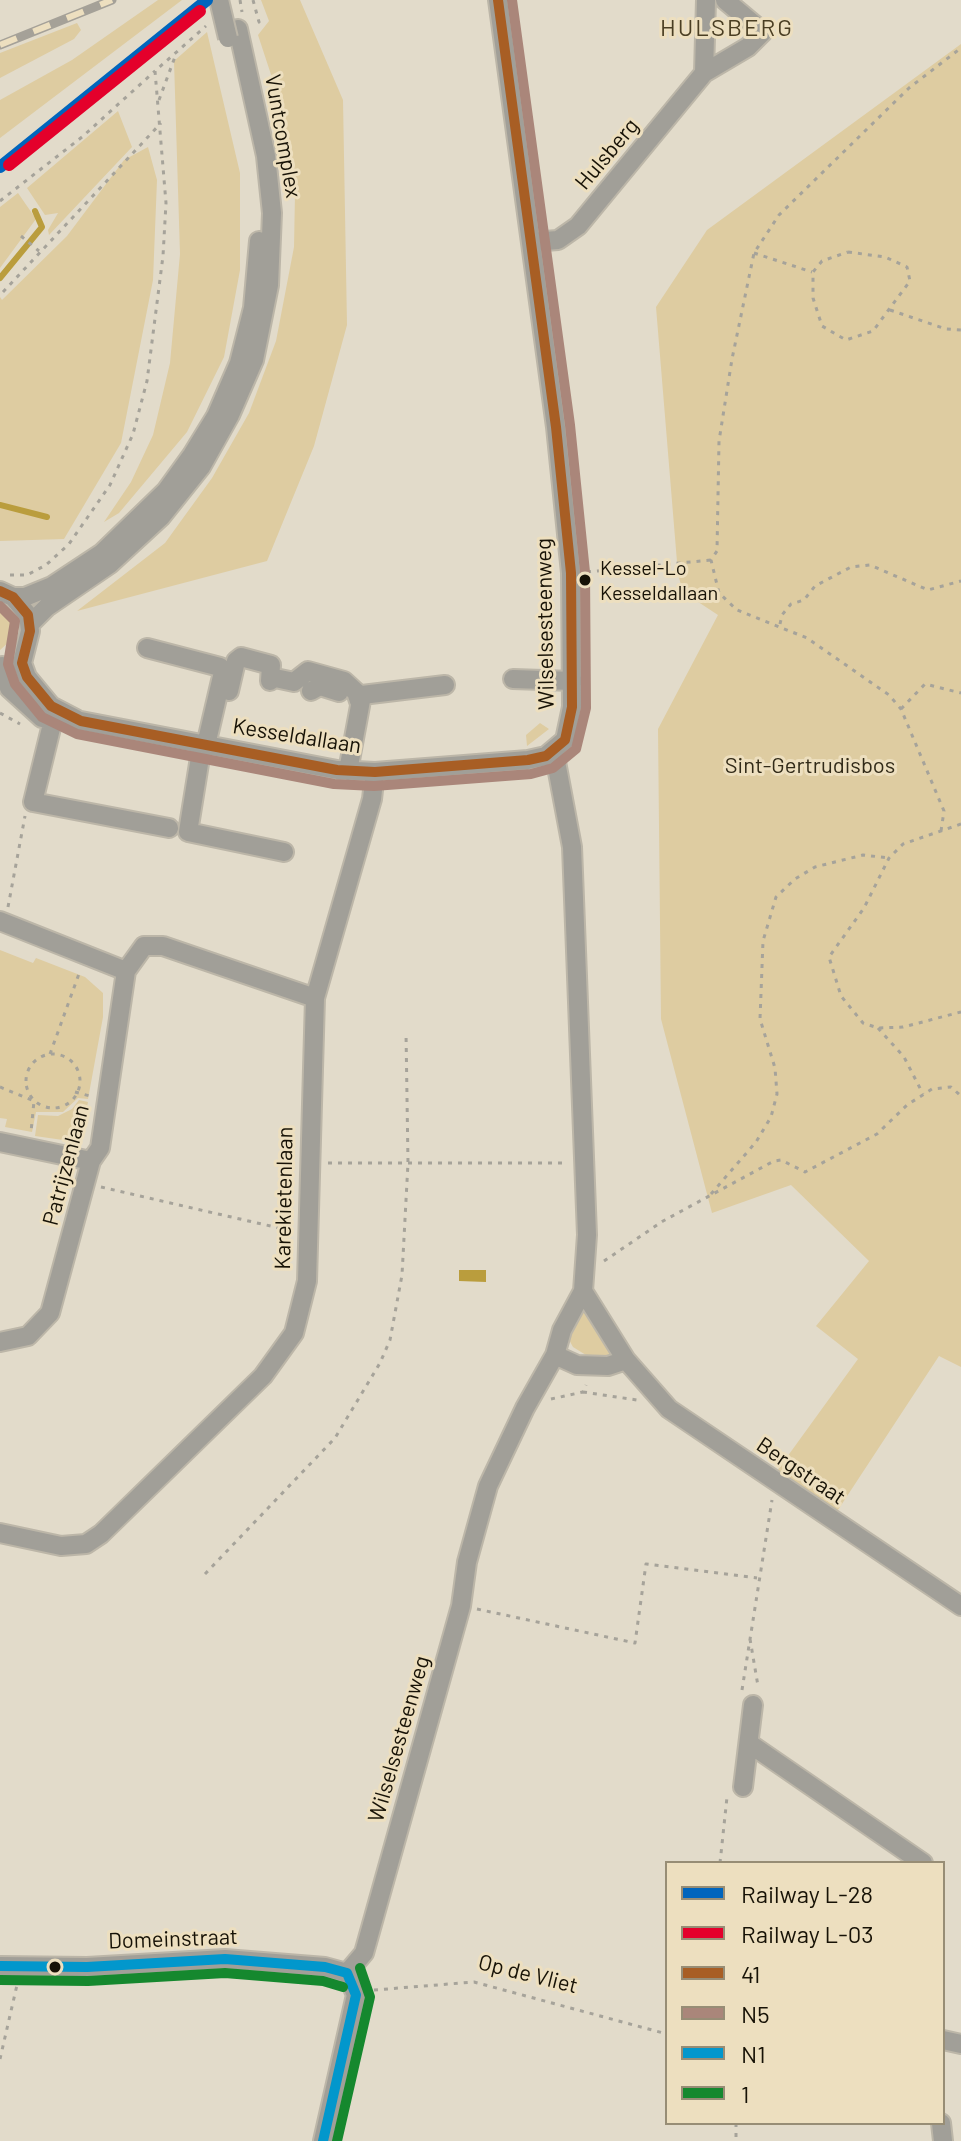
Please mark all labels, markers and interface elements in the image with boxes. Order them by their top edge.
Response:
district label: HULSBERG [660,14,794,42]
street label: Vuntcomplex [259,72,307,200]
street label: Hulsberg [570,113,644,195]
street label: Wilselsesteenweg [530,538,560,710]
place label: Kessel-Lo Kesseldallaan [600,556,718,603]
marker: Kessel-Lo Kesseldallaan [577,572,593,588]
street label: Kesseldallaan [231,713,363,759]
park label: Sint-Gertrudisbos [725,753,895,779]
street label: Patrijzenlaan [37,1102,95,1228]
street label: Karekietenlaan [270,1126,298,1270]
street label: Bergstraat [751,1432,851,1510]
street label: Wilselsesteenweg [363,1653,435,1825]
legend [665,1861,945,2125]
text: Railway L-28 [741,1879,873,1908]
text: Railway L-03 [741,1919,874,1948]
street label: Domeinstraat [108,1924,238,1954]
street label: Op de Vliet [476,1949,580,1999]
unlabelled marker [47,1959,63,1975]
text: 41 [741,1959,760,1988]
text: N5 [741,1999,770,2028]
text: N1 [741,2039,766,2068]
text: 1 [741,2079,749,2108]

